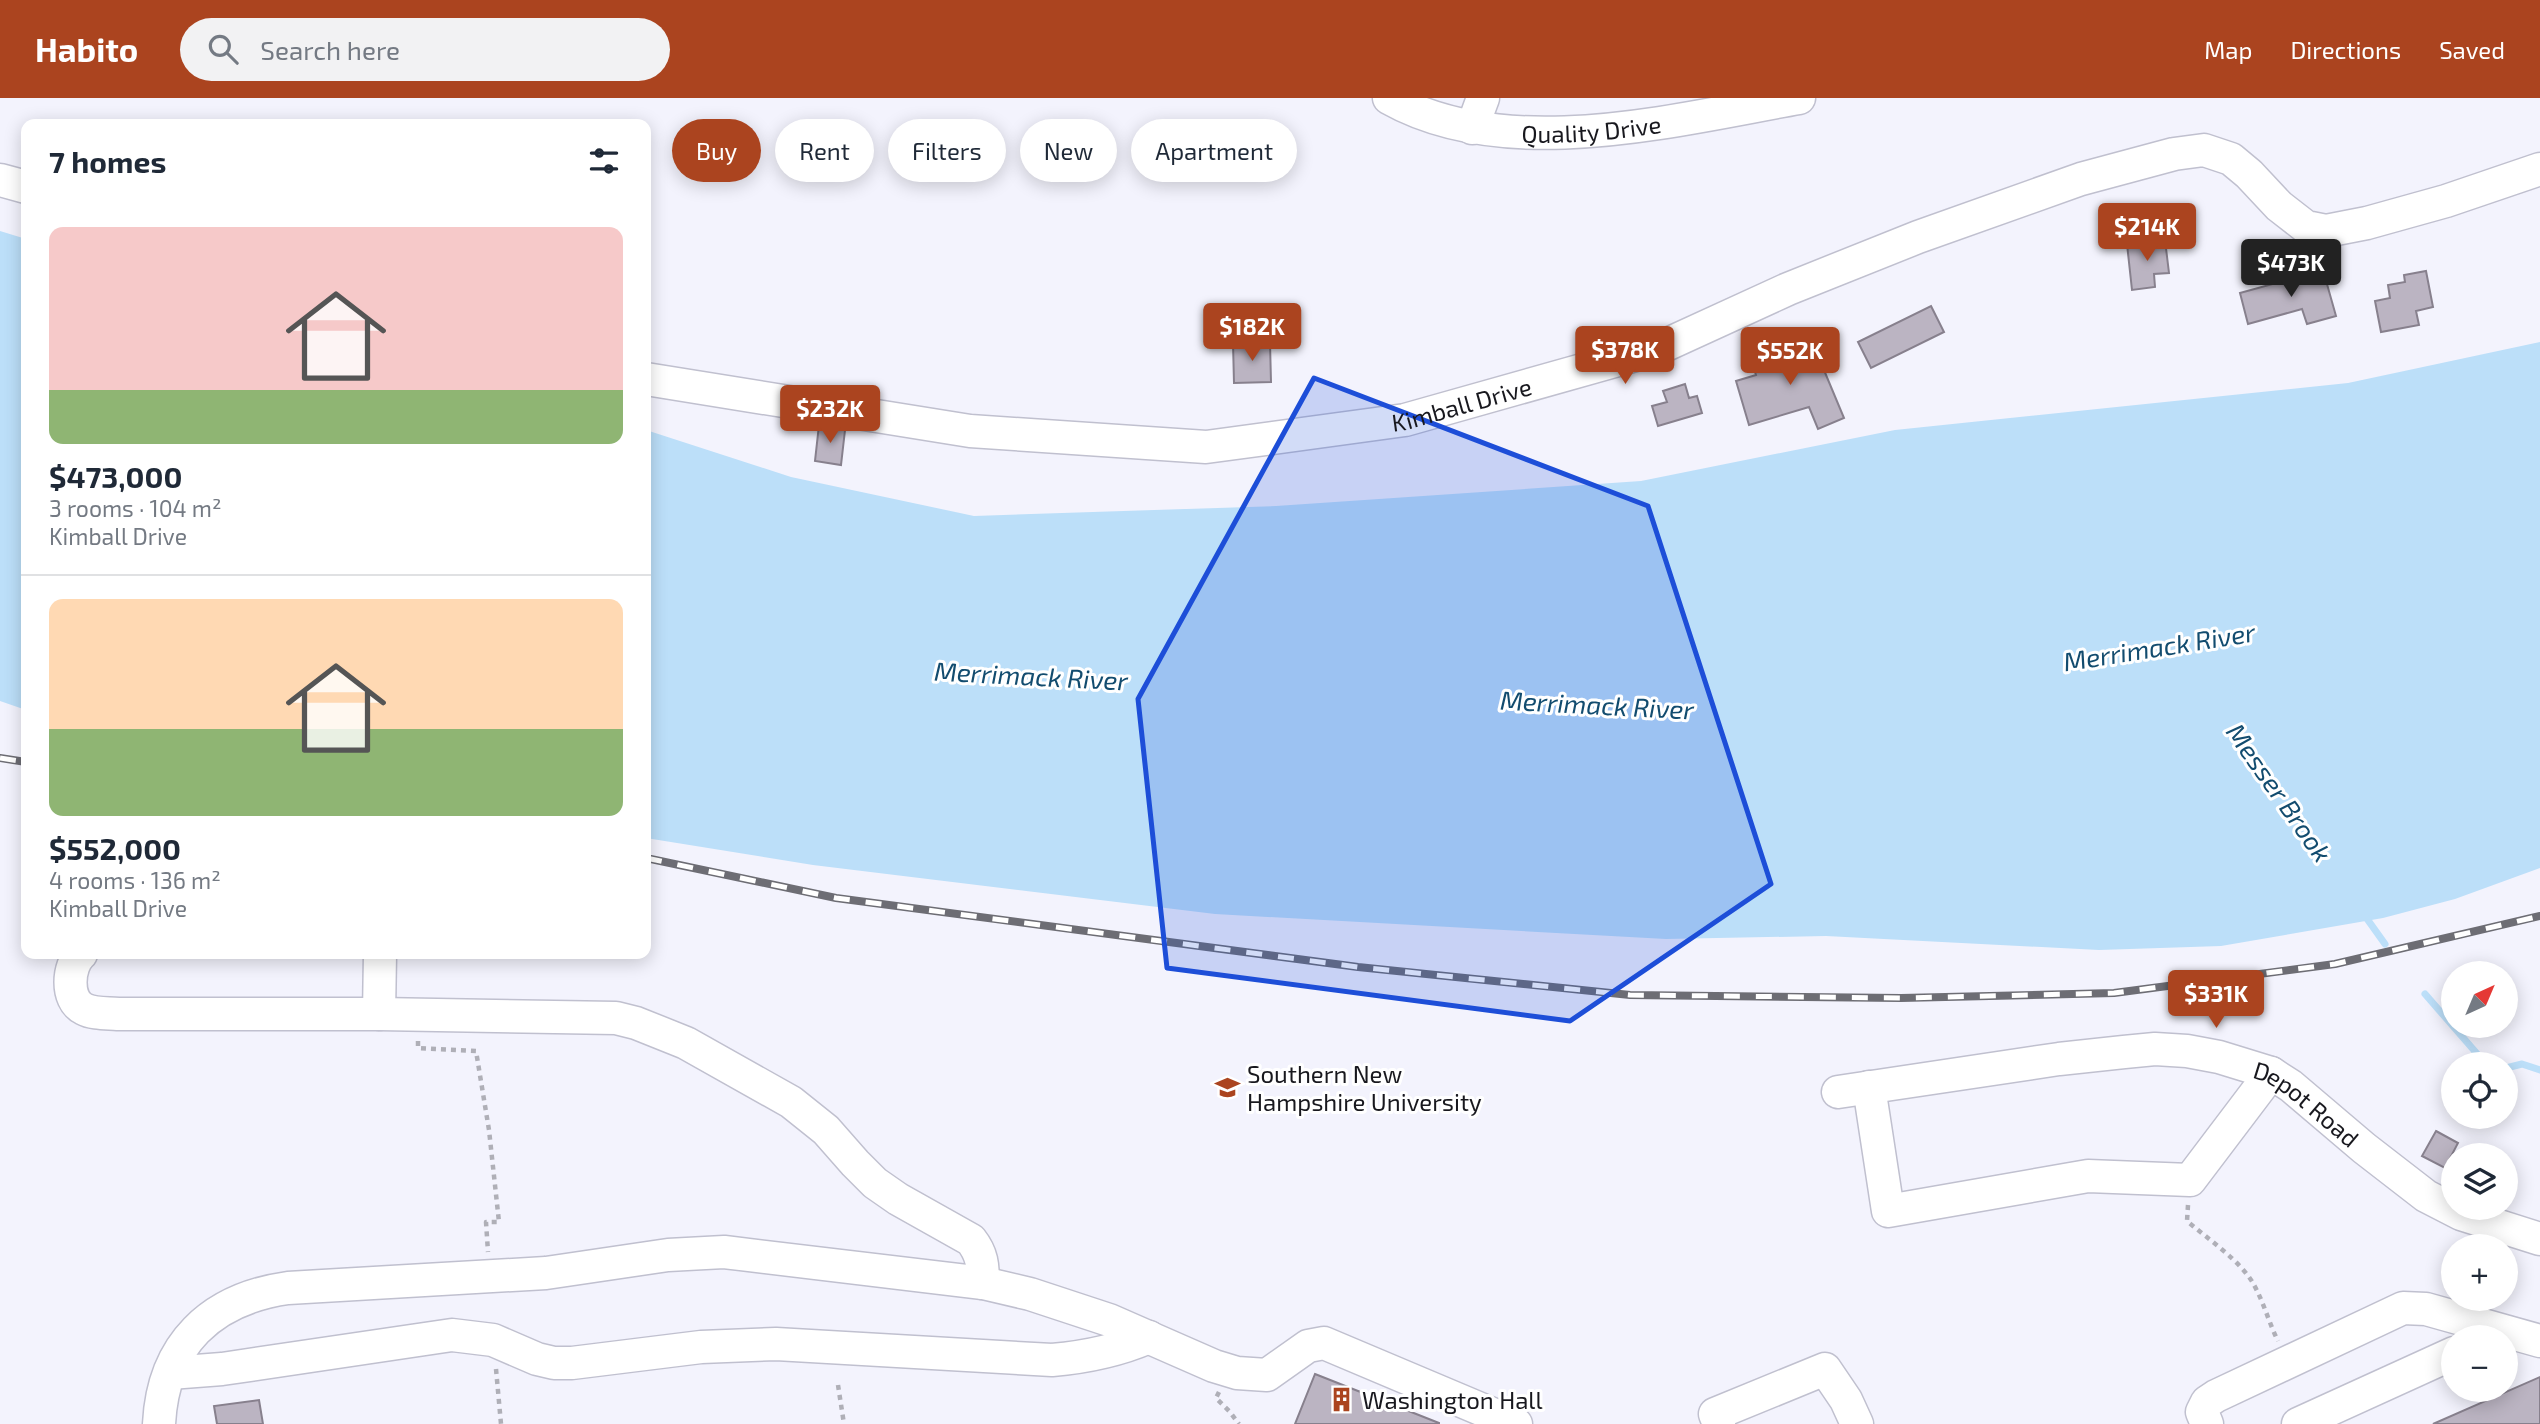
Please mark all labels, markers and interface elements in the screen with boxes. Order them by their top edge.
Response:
search box [180,18,670,81]
text: Habito [35,29,138,69]
icon: search [204,30,242,68]
text: Search here [260,34,400,65]
text: Map [2204,35,2252,64]
text: Directions [2290,35,2401,64]
text: Saved [2439,35,2505,64]
street label: Quality Drive [1521,108,1663,147]
chip: Buy [672,119,761,182]
chip: Rent [775,119,874,182]
chip: Filters [888,119,1006,182]
chip: New [1020,119,1117,182]
chip: Apartment [1131,119,1297,182]
icon: filters [585,142,623,180]
text: 7 homes [49,143,166,179]
pin: $214K [2098,204,2196,263]
text: $214K [2114,212,2180,240]
pin: $473K [2242,240,2340,299]
text: $473K [2257,248,2325,276]
icon: home [273,273,399,399]
pin: $182K [1203,303,1301,363]
text: $182K [1219,312,1285,340]
pin: $378K [1576,327,1674,386]
pin: $552K [1741,328,1839,387]
text: $378K [1591,335,1659,363]
text: $552K [1757,336,1823,364]
street label: Kimball Drive [1390,371,1535,436]
pin: $232K [781,386,879,445]
text: $232K [796,394,864,422]
text: $473,000 [49,458,182,494]
text: 3 rooms · 104 m² [49,494,221,522]
text: Kimball Drive [49,522,187,550]
water label: Merrimack River [2061,615,2258,676]
icon: home [273,645,399,771]
water label: Merrimack River [933,654,1129,696]
water label: Merrimack River [1499,683,1695,725]
water label: Messer Brook [2221,717,2339,867]
text: $552,000 [49,830,181,866]
text: 4 rooms · 136 m² [49,866,221,894]
text: Kimball Drive [49,894,187,922]
north arrow [2441,961,2518,1038]
map controls [2441,961,2518,1402]
pin: $331K [2167,970,2265,1030]
text: $331K [2184,979,2248,1007]
button: locate [2441,1052,2518,1129]
street label: Depot Road [2250,1054,2365,1152]
place label: Southern New Hampshire University [1247,1059,1482,1116]
school or university icon: Southern New Hampshire University [1213,1073,1241,1101]
button: layers [2441,1143,2518,1220]
button: + [2441,1234,2518,1311]
button: − [2441,1325,2518,1402]
building icon: Washington Hall [1328,1385,1356,1413]
place label: Washington Hall [1362,1385,1543,1414]

